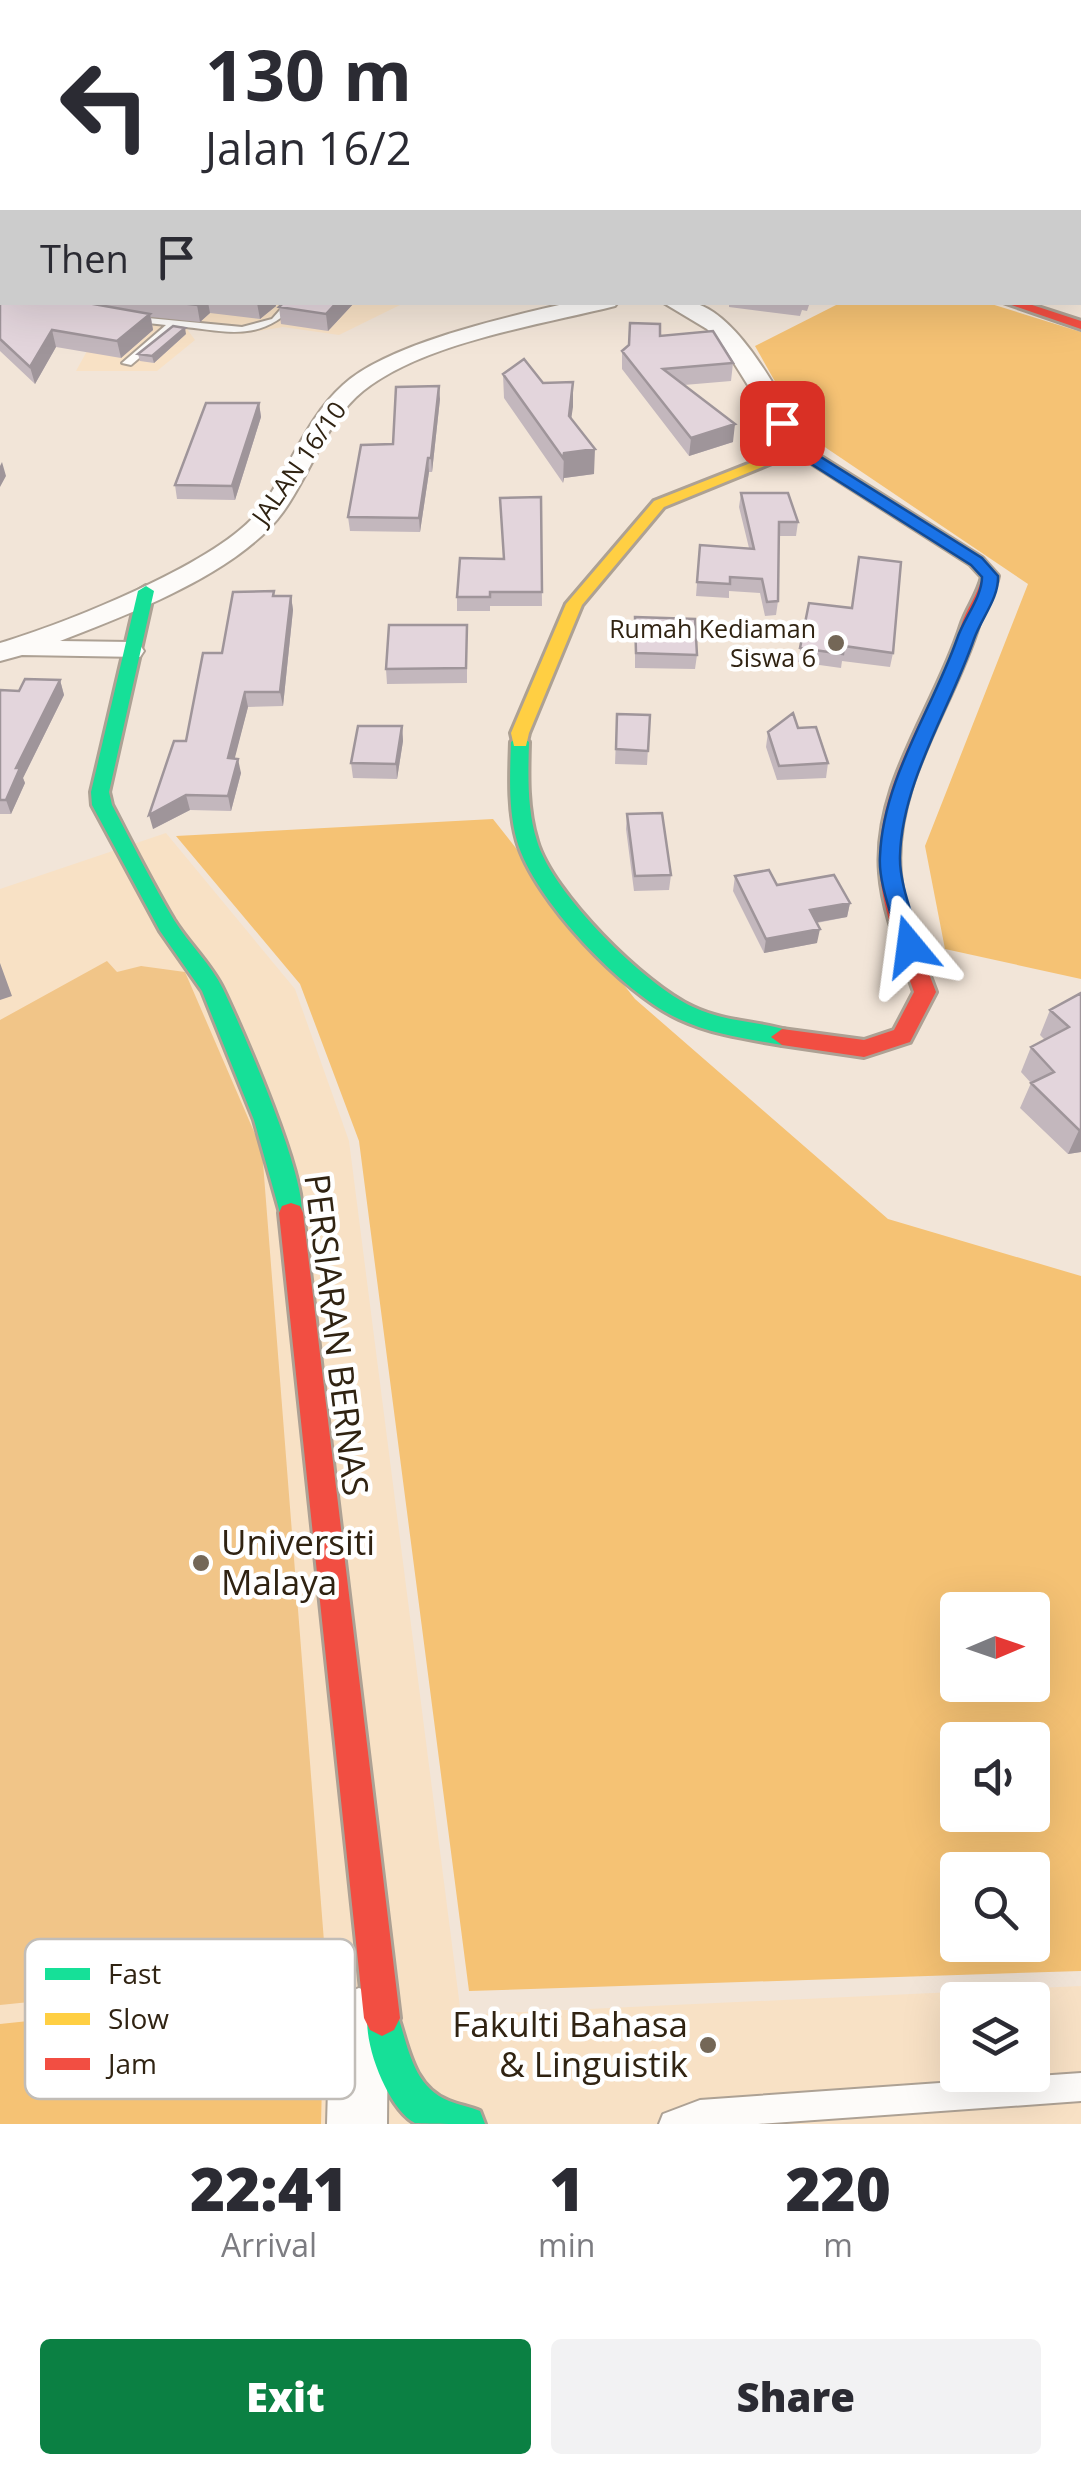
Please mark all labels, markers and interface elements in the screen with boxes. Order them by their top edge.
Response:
text: 130 m [205,26,412,122]
icon: left [40,40,170,170]
text: Jalan 16/2 [205,117,411,178]
icon: arrive [149,230,204,285]
text: Then [40,232,129,284]
pin [740,381,825,466]
street label: JALAN 16/10 [242,394,353,532]
icon: arrive [755,396,810,451]
place label: Rumah Kediaman Siswa 6 [609,611,816,674]
marker: Rumah Kediaman Siswa 6 [825,632,847,654]
position arrow [858,894,962,998]
street label: PERSIARAN BERNAS [294,1171,381,1498]
place label: Universiti Malaya [221,1518,375,1605]
marker: Universiti Malaya [190,1552,212,1574]
north arrow [940,1592,1050,1702]
map controls [940,1592,1050,2092]
button: sound [940,1722,1050,1832]
button: search [940,1852,1050,1962]
legend [25,1939,355,2099]
text: Fast [108,1954,161,1992]
button: layers [940,1982,1050,2092]
text: Slow [108,1999,169,2037]
place label: Fakulti Bahasa & Linguistik [452,2000,689,2087]
marker: Fakulti Bahasa & Linguistik [697,2034,719,2056]
text: Jam [105,2044,157,2082]
text: 22:41 [190,2147,348,2229]
text: 1 [549,2147,584,2229]
text: 220 [785,2147,891,2229]
text: Arrival [221,2223,317,2266]
text: min [538,2223,595,2266]
text: m [823,2223,853,2266]
button: Exit [40,2339,531,2454]
button: Share [551,2339,1041,2454]

